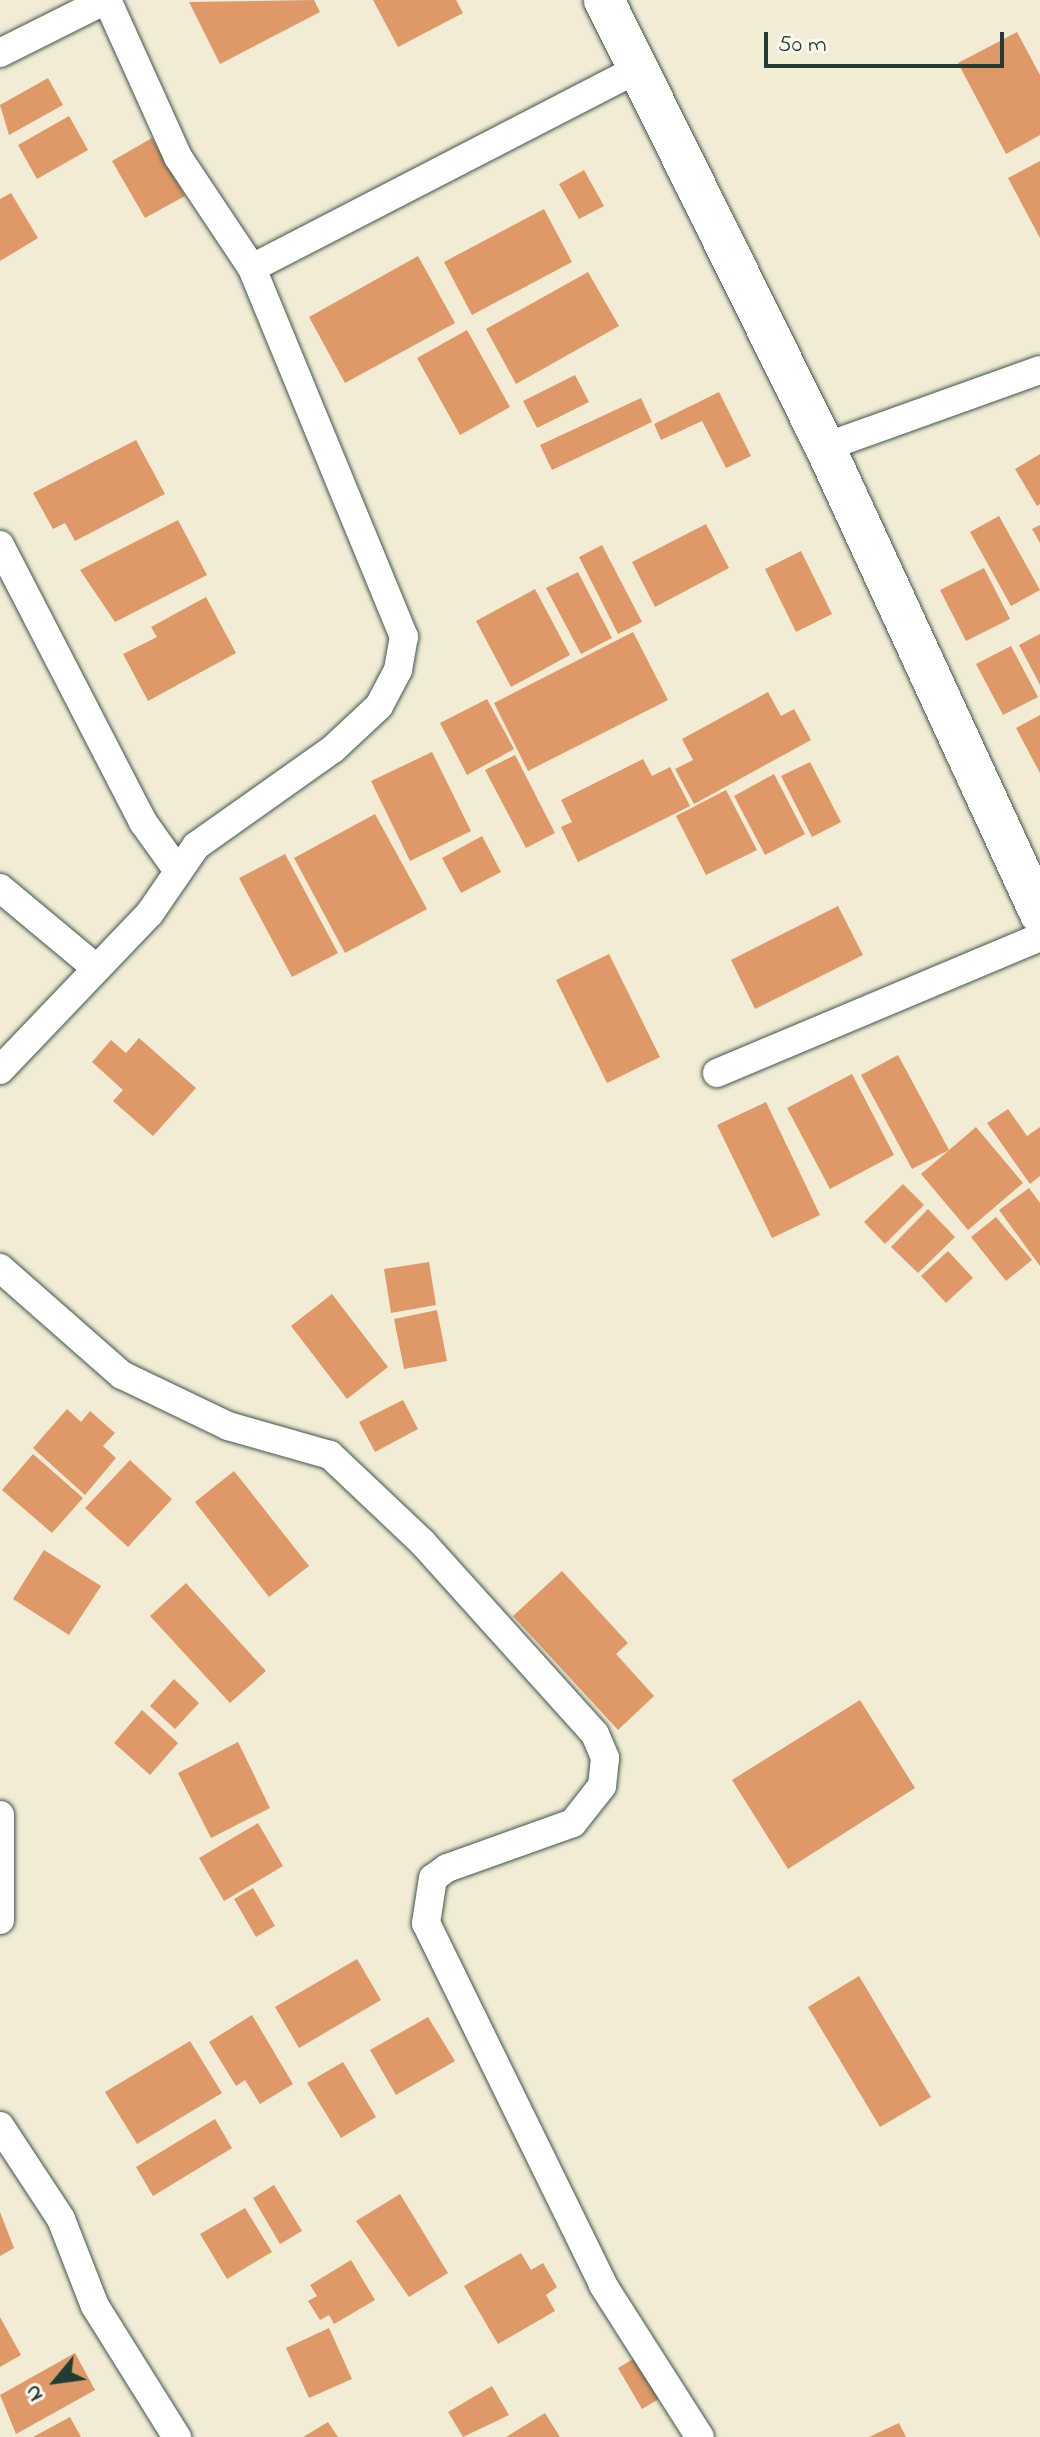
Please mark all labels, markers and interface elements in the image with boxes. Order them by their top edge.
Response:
scale bar [768,16,1008,66]
text: 50 m [778,28,827,63]
north arrow [16,2341,96,2421]
text: N [17,2378,53,2407]

